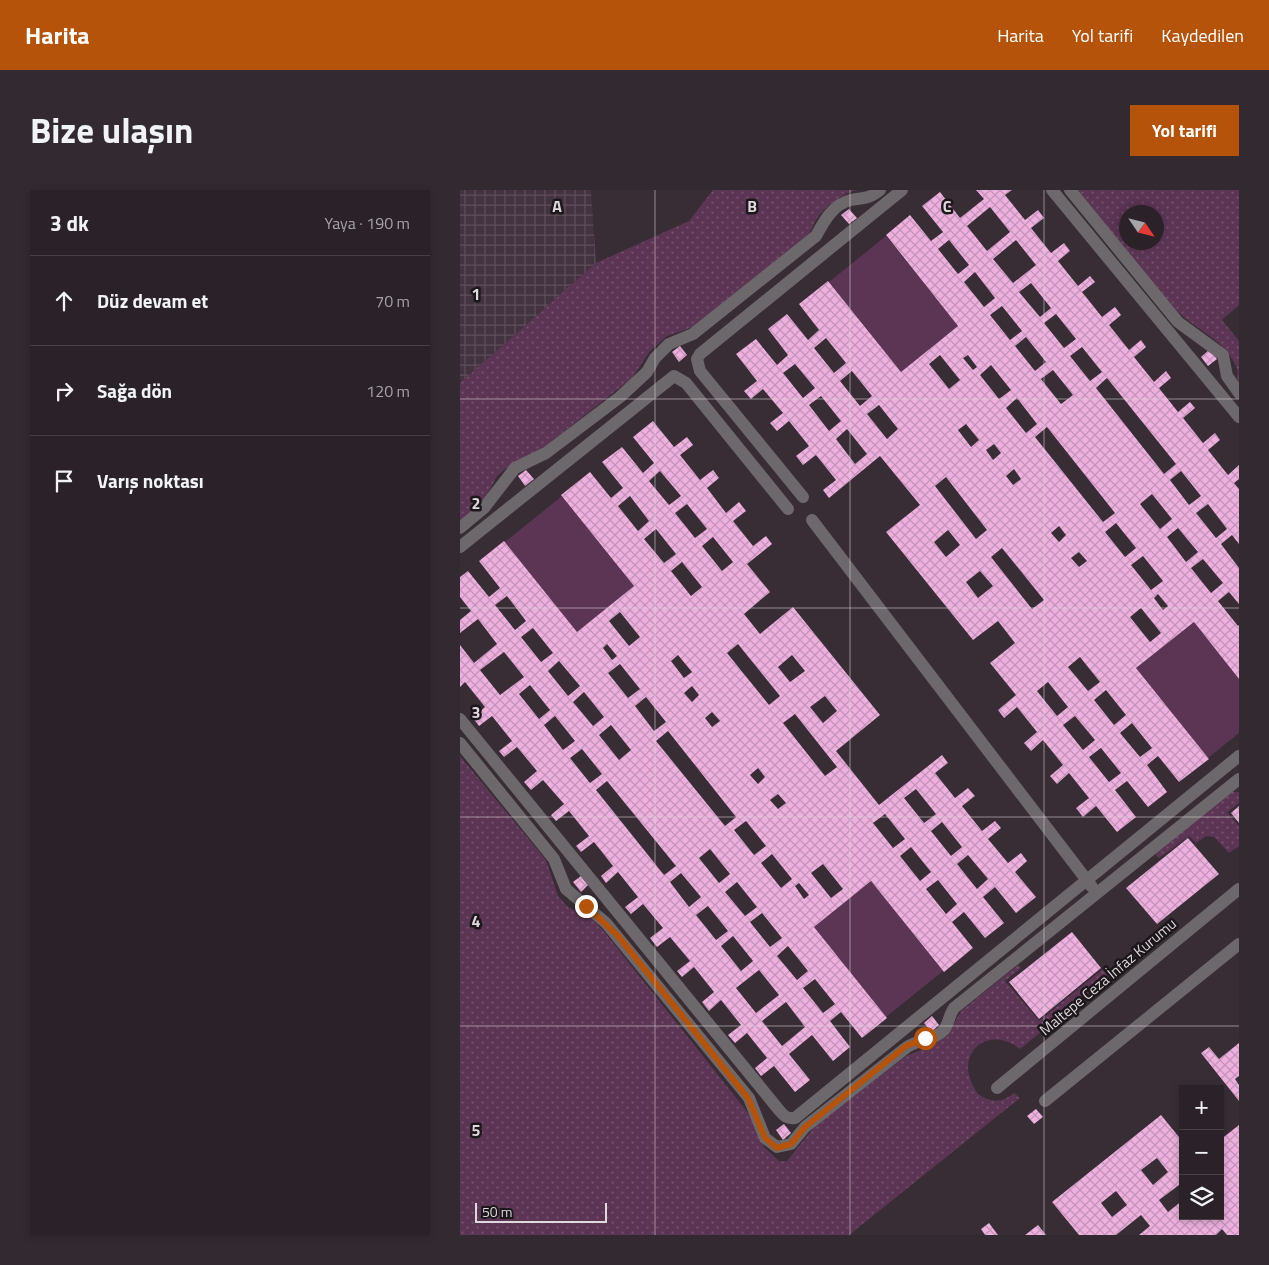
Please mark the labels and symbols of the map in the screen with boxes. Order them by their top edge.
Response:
text: A [552,194,562,218]
text: B [747,194,757,218]
text: C [943,194,952,218]
north arrow [1119,205,1164,250]
text: 1 [472,282,480,306]
text: 2 [472,491,480,515]
text: 3 [472,700,480,724]
route end [575,895,598,918]
text: 4 [472,909,481,933]
street label: Maltepe Ceza İnfaz Kurumu [1034,912,1181,1041]
route start [914,1027,937,1050]
text: 5 [472,1118,481,1142]
scale bar [475,1200,608,1223]

